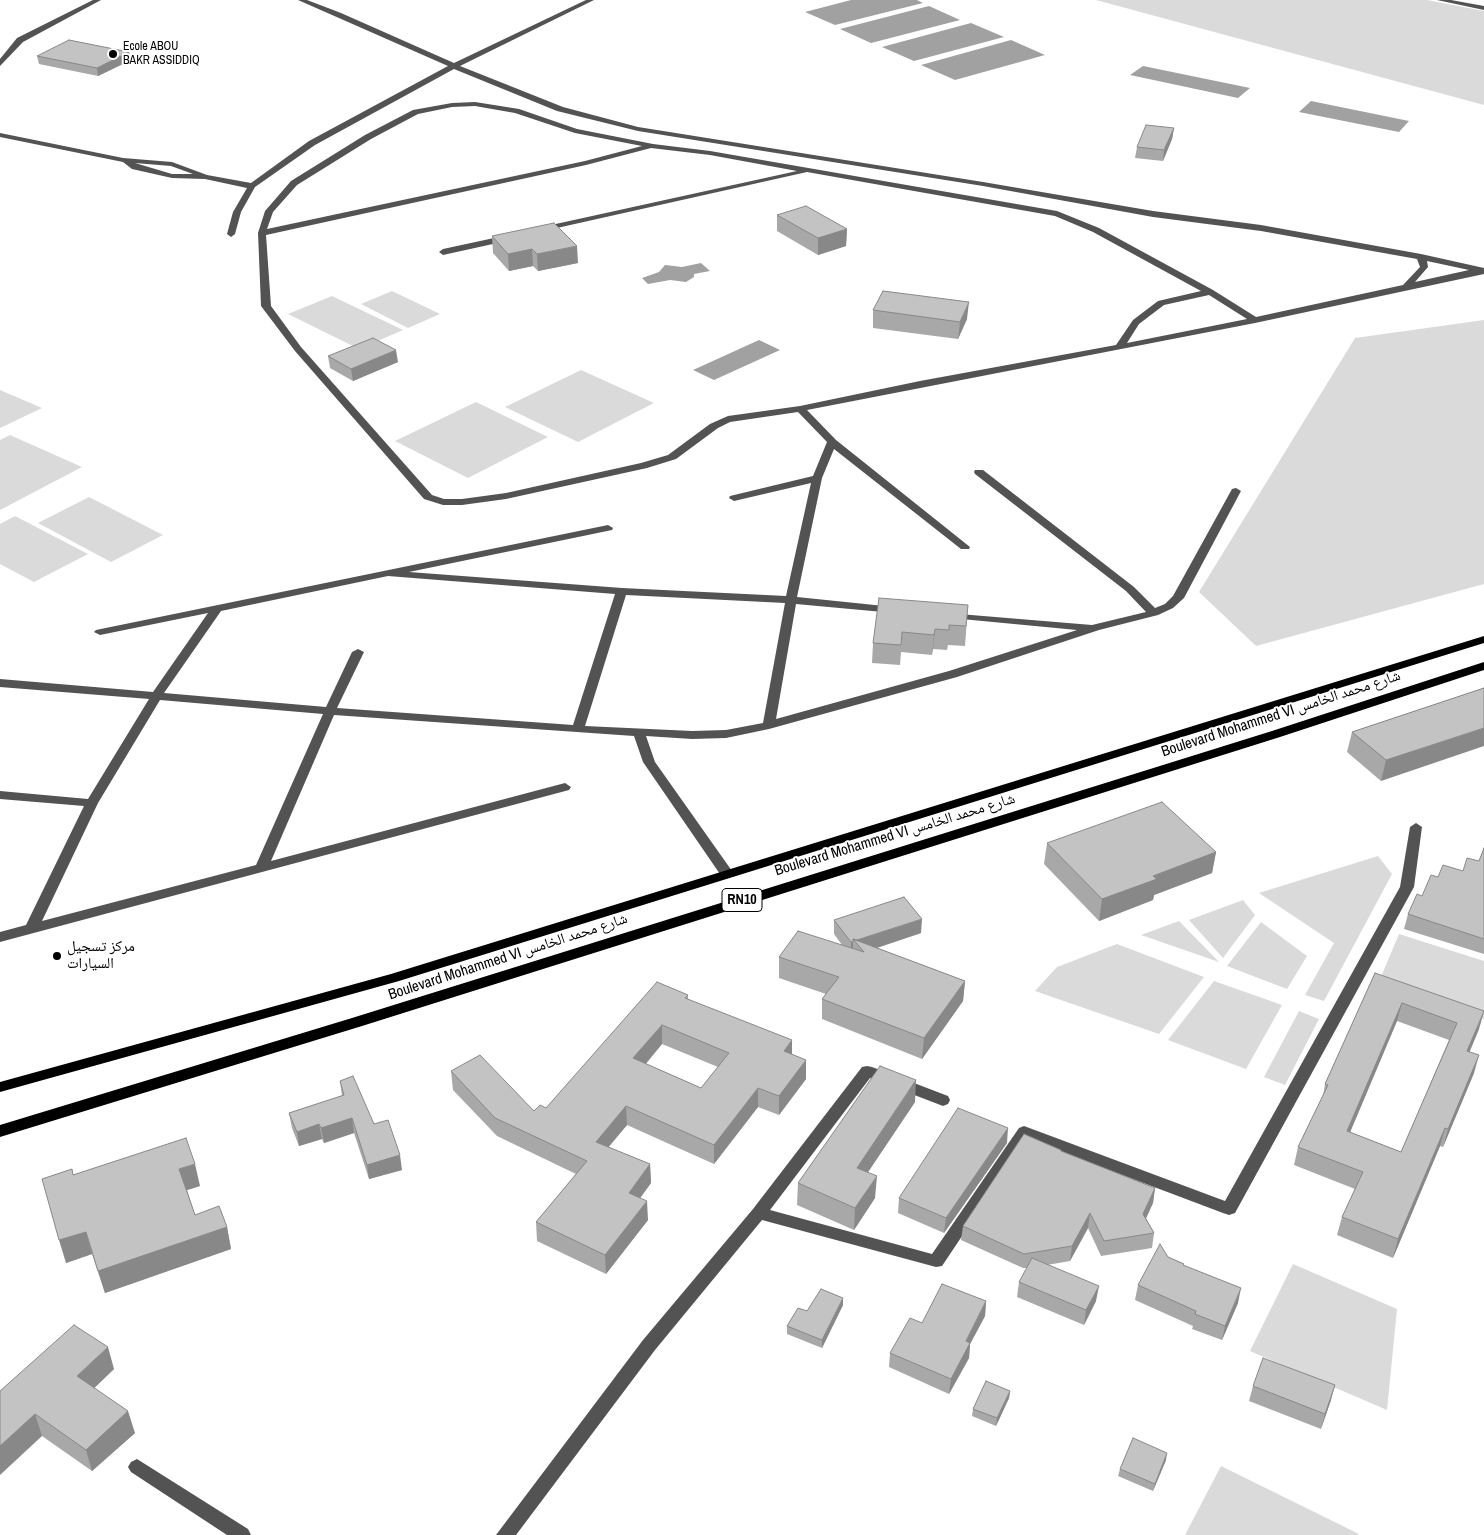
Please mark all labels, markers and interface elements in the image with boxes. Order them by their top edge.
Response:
place label: Ecole ABOU BAKR ASSIDDIQ [123,40,200,68]
marker: Ecole ABOU BAKR ASSIDDIQ [107,48,119,60]
street label: Boulevard Mohammed VI شارع محمد الخامس [1159,667,1403,761]
street label: Boulevard Mohammed VI شارع محمد الخامس [773,790,1017,880]
road number: RN10 [722,888,762,912]
street label: Boulevard Mohammed VI شارع محمد الخامس [386,910,630,1004]
place label: مركز تسجيل السيارات [67,938,135,973]
marker: مركز تسجيل السيارات [51,950,63,962]

